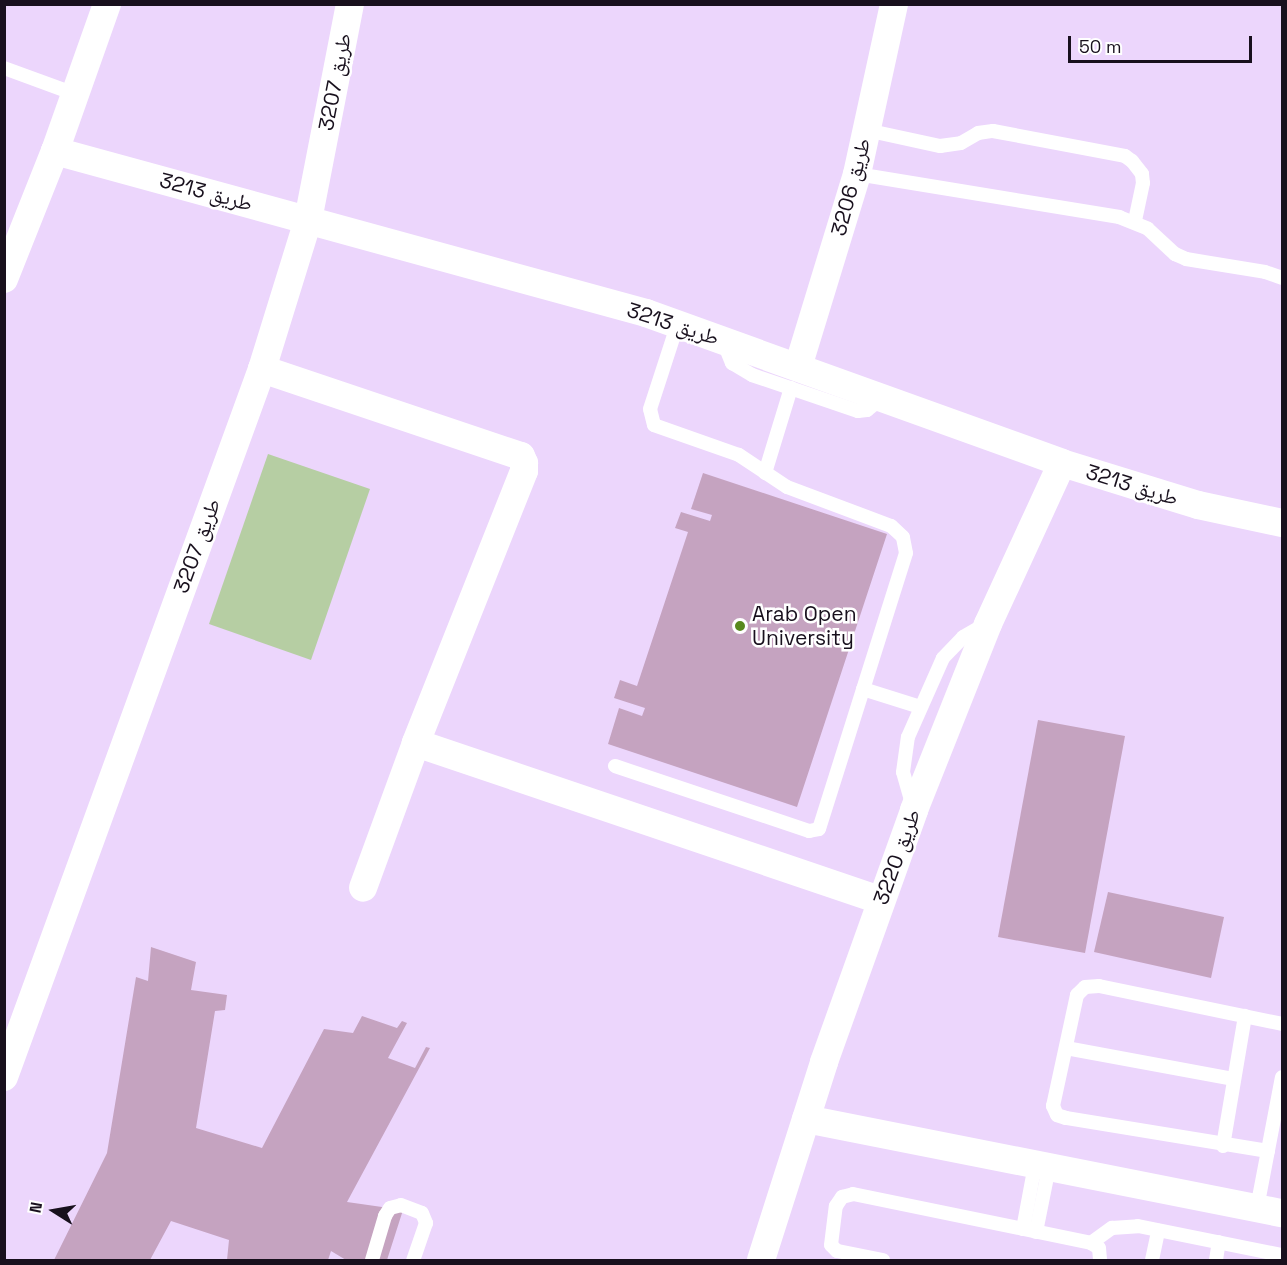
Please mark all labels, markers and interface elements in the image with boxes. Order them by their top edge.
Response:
scale bar [1071,24,1256,62]
street label: طريق 3207 [313,31,357,133]
text: 50 m [1079,35,1121,58]
street label: طريق 3206 [826,135,876,239]
street label: طريق 3213 [157,168,255,216]
street label: طريق 3213 [624,297,722,351]
street label: طريق 3213 [1083,459,1181,511]
street label: طريق 3207 [168,495,226,597]
place label: Arab Open University [752,601,857,651]
marker: Arab Open University [733,619,747,633]
street label: طريق 3220 [868,806,926,908]
north arrow [24,1181,84,1241]
text: N [25,1200,47,1215]

